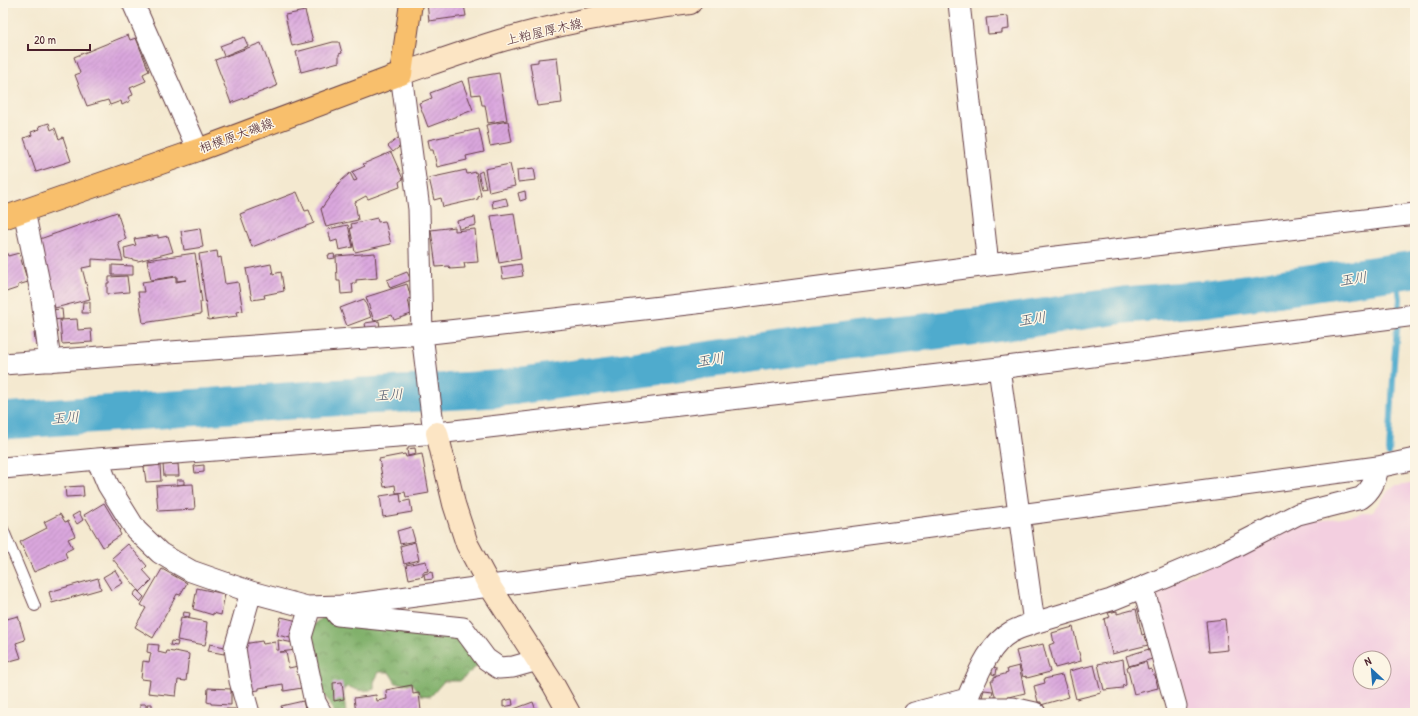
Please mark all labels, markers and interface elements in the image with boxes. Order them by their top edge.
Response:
street label: 上粕屋厚木線 [504,13,585,49]
scale bar [28,26,90,52]
text: 20 m [34,31,56,48]
street label: 相模原大磯線 [196,113,277,157]
water label: 玉川 [1338,267,1368,289]
water label: 玉川 [1017,307,1047,329]
water label: 玉川 [695,348,725,370]
water label: 玉川 [375,384,403,404]
water label: 玉川 [50,407,80,427]
north arrow [1352,650,1392,690]
text: N [1362,653,1373,669]

